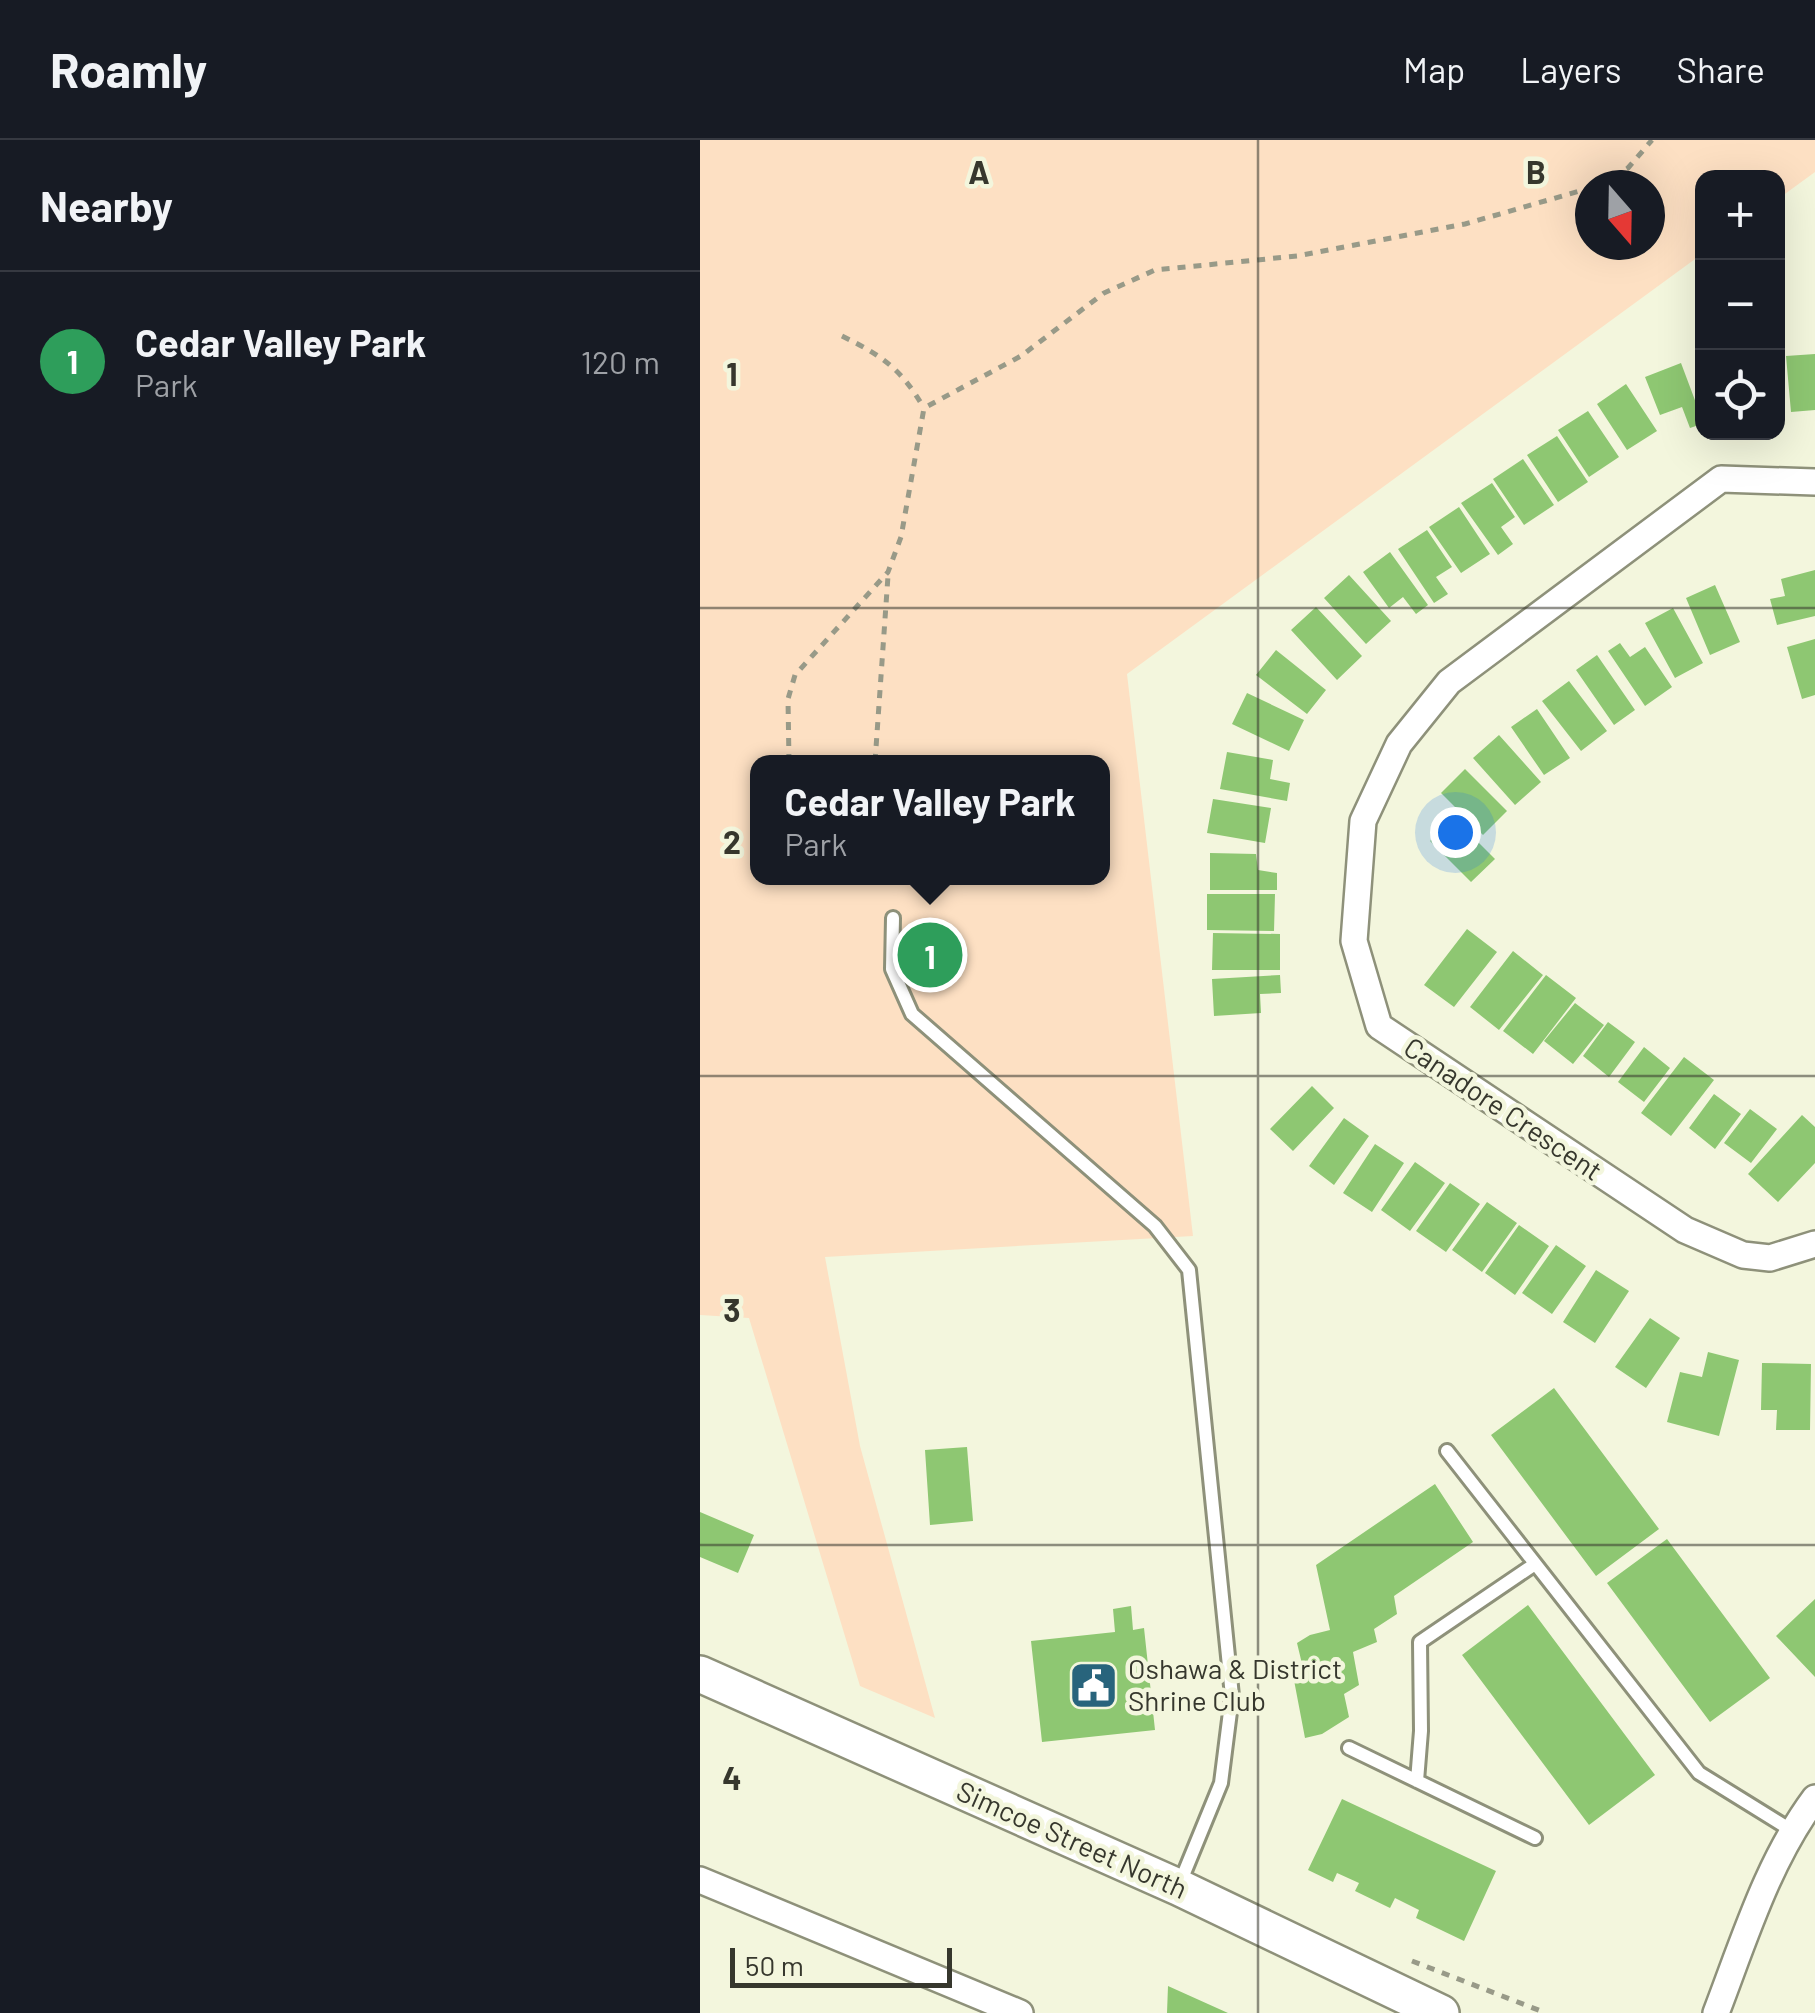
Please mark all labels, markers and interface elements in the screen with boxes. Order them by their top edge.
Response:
text: Roamly [50,40,207,98]
text: Map [1403,48,1465,90]
text: Layers [1520,48,1622,90]
text: Share [1677,48,1765,90]
text: A [968,152,990,190]
text: B [1526,152,1546,190]
north arrow [1575,170,1665,260]
map controls [1695,170,1785,440]
button: + [1695,170,1785,260]
text: Nearby [40,180,173,230]
button: − [1695,260,1785,350]
text: Cedar Valley Park [135,319,426,365]
text: 1 [67,342,78,380]
text: 120 m [581,342,660,380]
button: locate [1695,350,1785,440]
text: 1 [726,354,738,392]
text: Park [135,365,198,403]
popup [750,755,1110,885]
text: Cedar Valley Park [784,778,1076,824]
your location [1430,807,1481,858]
text: 2 [723,822,741,860]
text: Park [784,824,847,862]
pin: 1 [898,918,962,992]
street label: Canadore Crescent [1398,1029,1609,1187]
text: 3 [723,1290,741,1328]
place label: Oshawa & District Shrine Club [1128,1651,1342,1717]
public building icon: Oshawa & District Shrine Club [1067,1659,1119,1711]
text: 4 [722,1758,742,1796]
street label: Simcoe Street North [952,1773,1193,1905]
scale bar [730,1943,952,1988]
text: 50 m [745,1948,804,1982]

